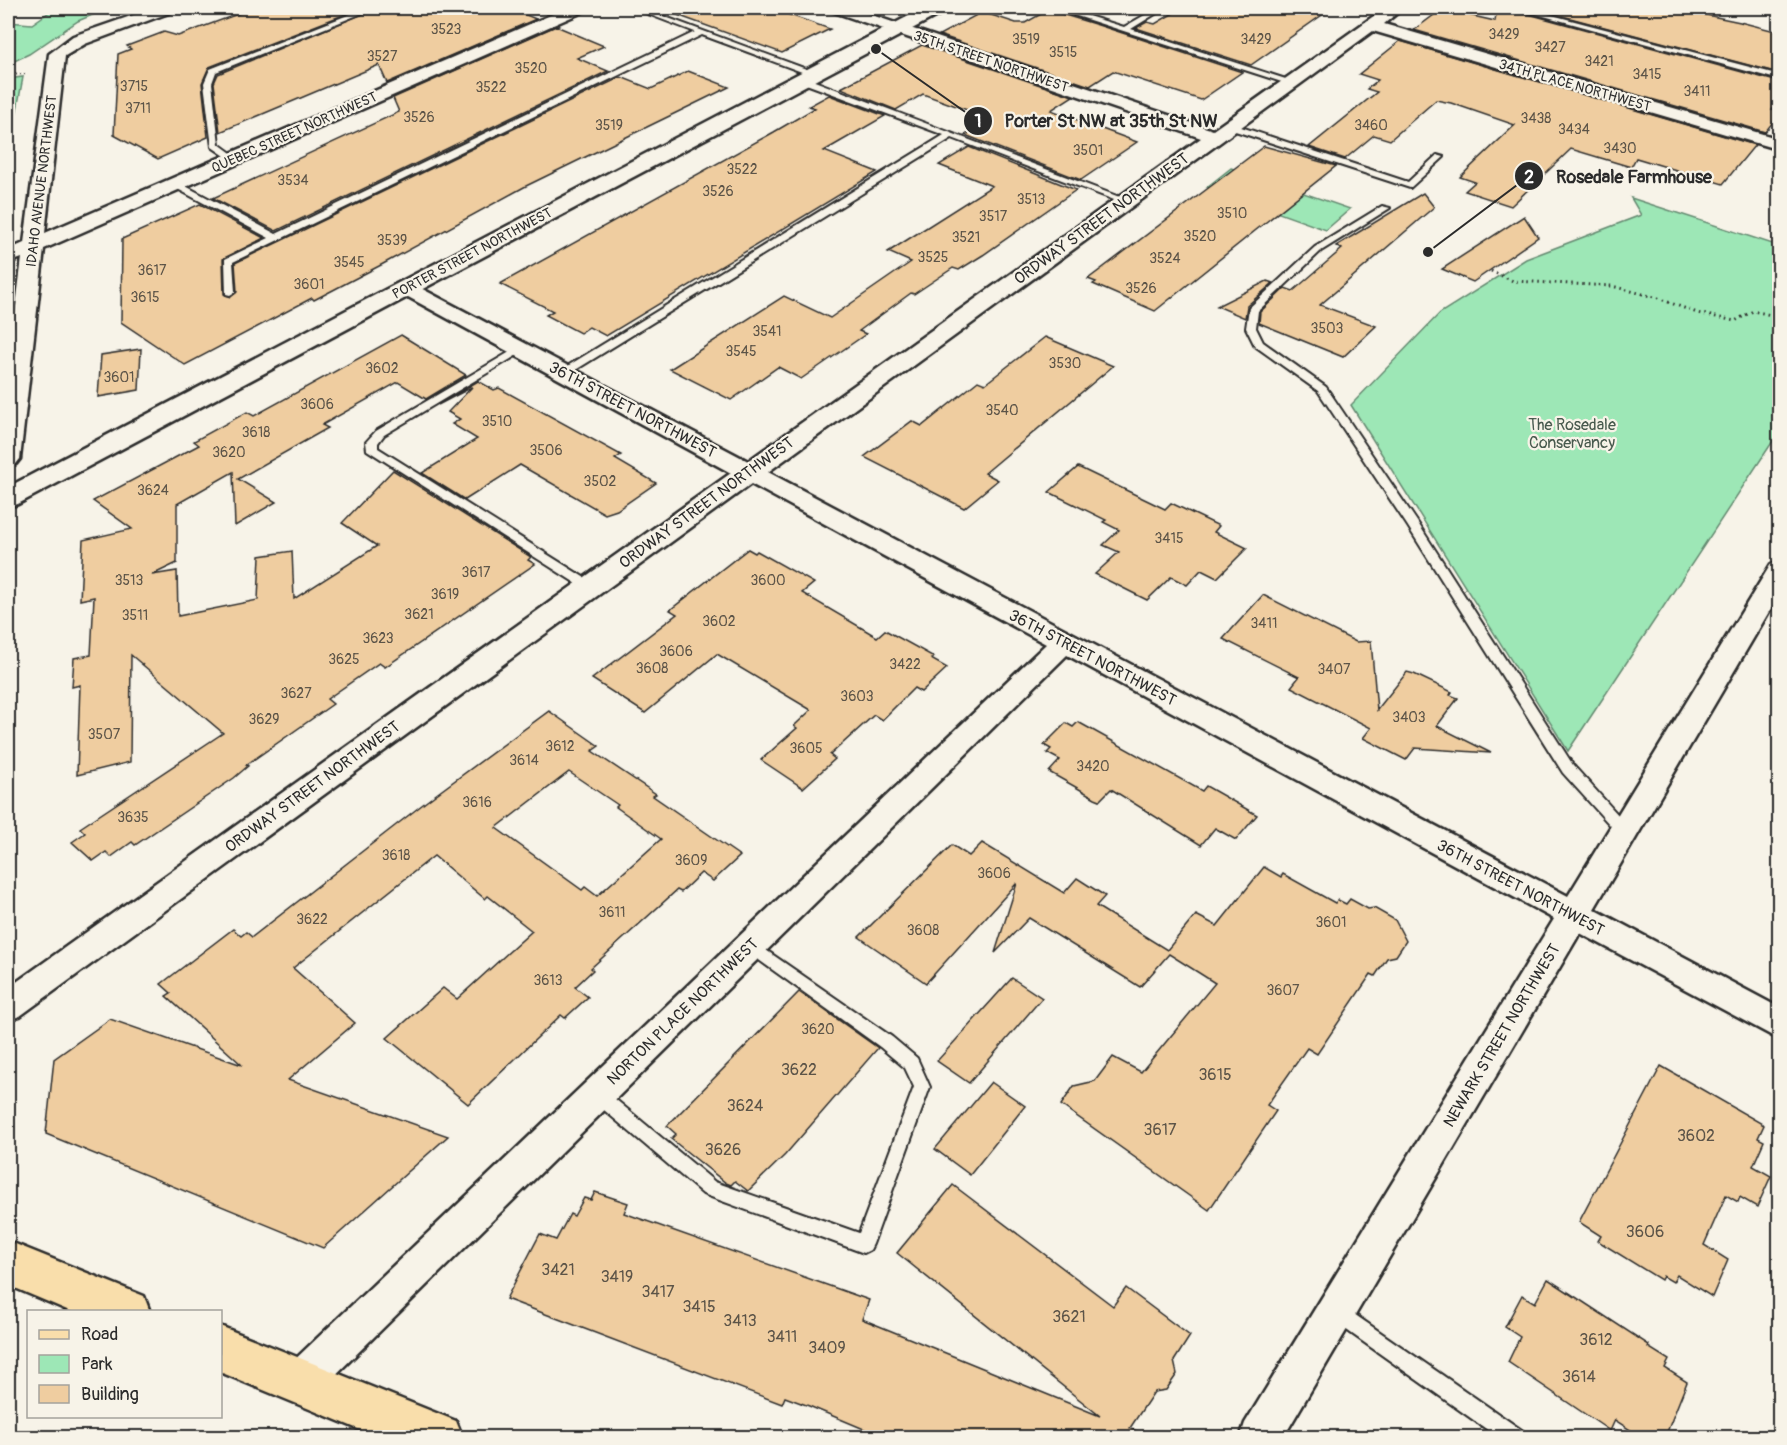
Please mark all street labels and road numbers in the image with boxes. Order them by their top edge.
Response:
street label: 35TH STREET NORTHWEST [911,27,1071,96]
street label: 34TH PLACE NORTHWEST [1497,56,1653,115]
street label: QUEBEC STREET NORTHWEST [209,88,380,177]
street label: IDAHO AVENUE NORTHWEST [23,94,61,268]
street label: ORDWAY STREET NORTHWEST [1010,149,1193,289]
street label: PORTER STREET NORTHWEST [389,204,555,303]
street label: 36TH STREET NORTHWEST [545,357,720,463]
street label: ORDWAY STREET NORTHWEST [615,433,798,573]
street label: 36TH STREET NORTHWEST [1005,605,1180,711]
street label: ORDWAY STREET NORTHWEST [221,717,404,857]
street label: 36TH STREET NORTHWEST [1433,835,1608,941]
street label: NORTON PLACE NORTHWEST [603,934,763,1089]
street label: NEWARK STREET NORTHWEST [1439,940,1565,1131]

